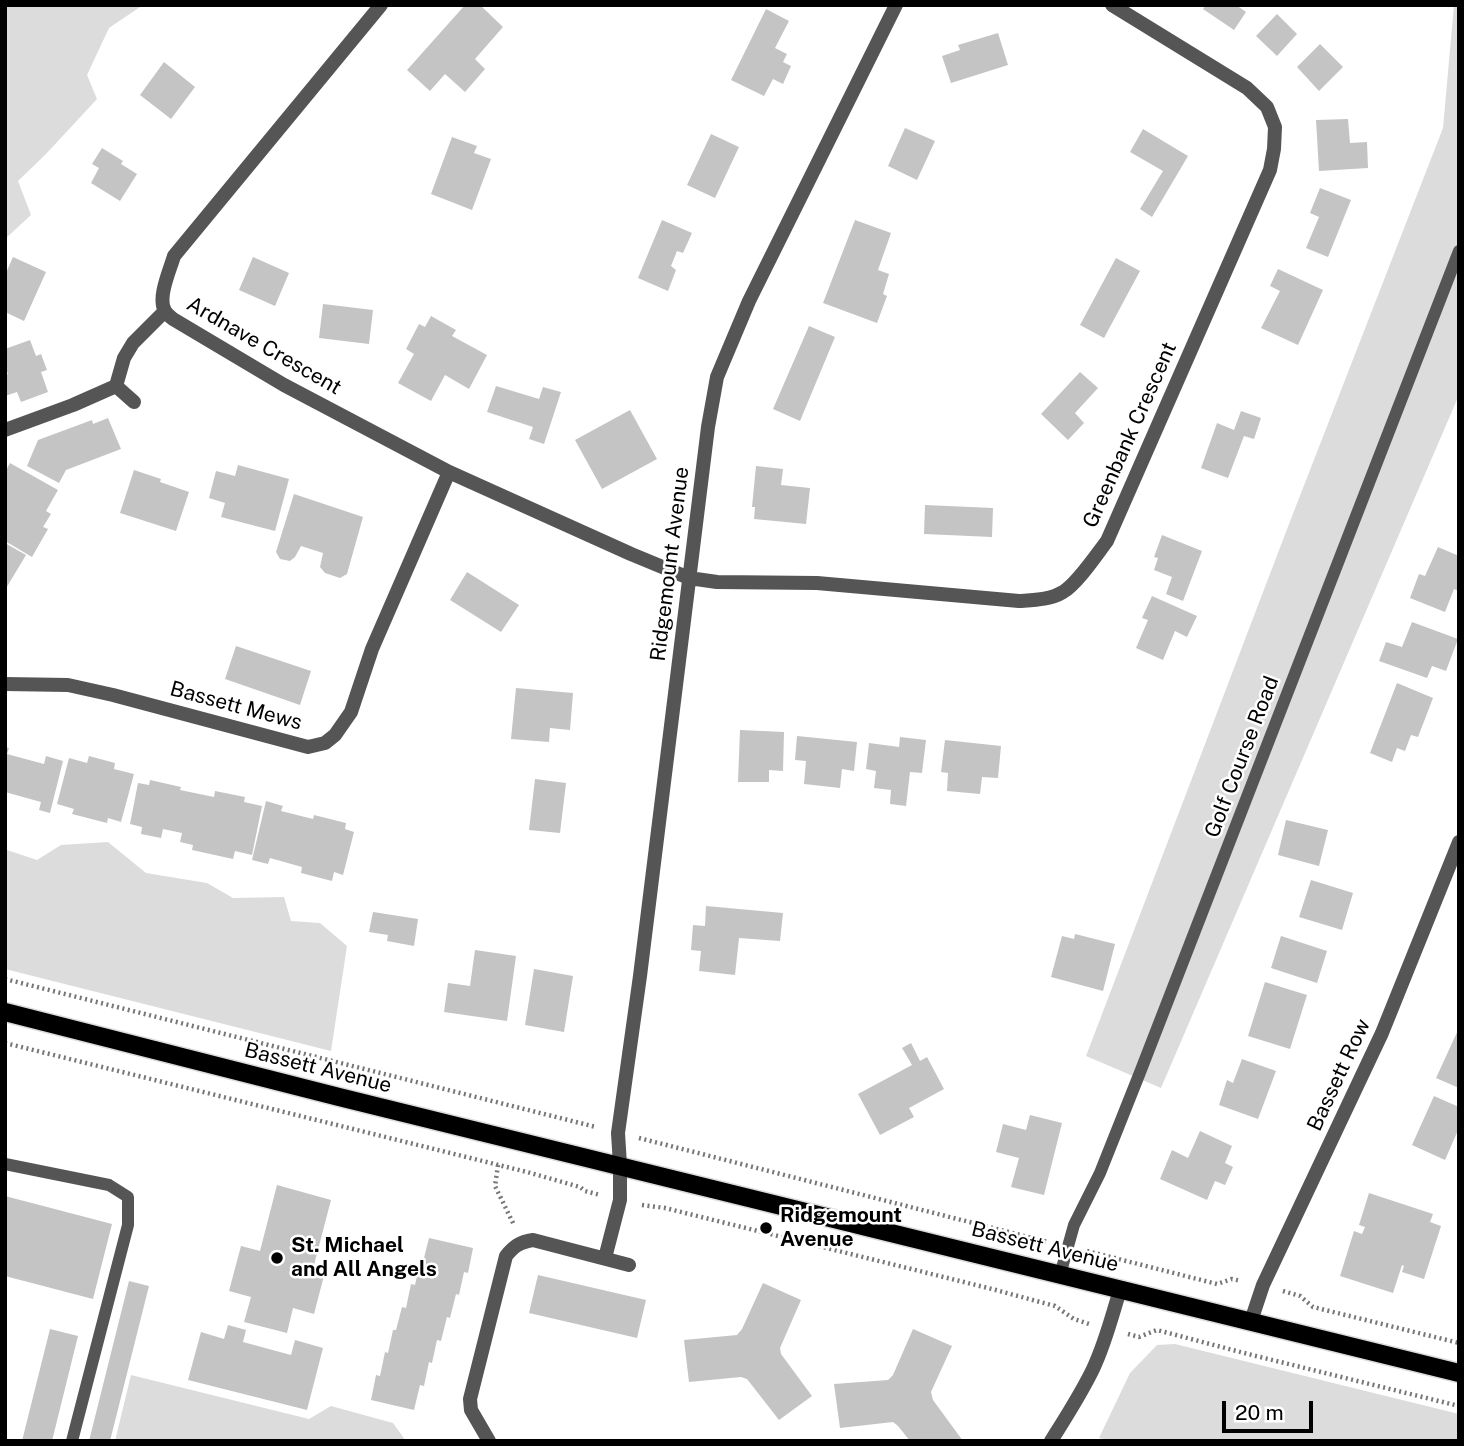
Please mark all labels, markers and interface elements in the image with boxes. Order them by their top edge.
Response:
street label: Ardnave Crescent [182,291,346,401]
street label: Greenbank Crescent [1078,338,1182,532]
street label: Ridgemount Avenue [646,465,694,663]
street label: Golf Course Road [1200,673,1284,841]
street label: Bassett Mews [167,676,305,736]
street label: Bassett Row [1302,1015,1376,1135]
street label: Bassett Avenue [242,1038,394,1098]
place label: Ridgemount Avenue [780,1203,902,1253]
street label: Bassett Avenue [969,1217,1121,1277]
marker: Ridgemount Avenue [758,1220,774,1236]
place label: St. Michael and All Angels [291,1233,437,1283]
marker: St. Michael and All Angels [269,1250,285,1266]
scale bar [1226,1386,1317,1430]
text: 20 m [1235,1400,1284,1425]

